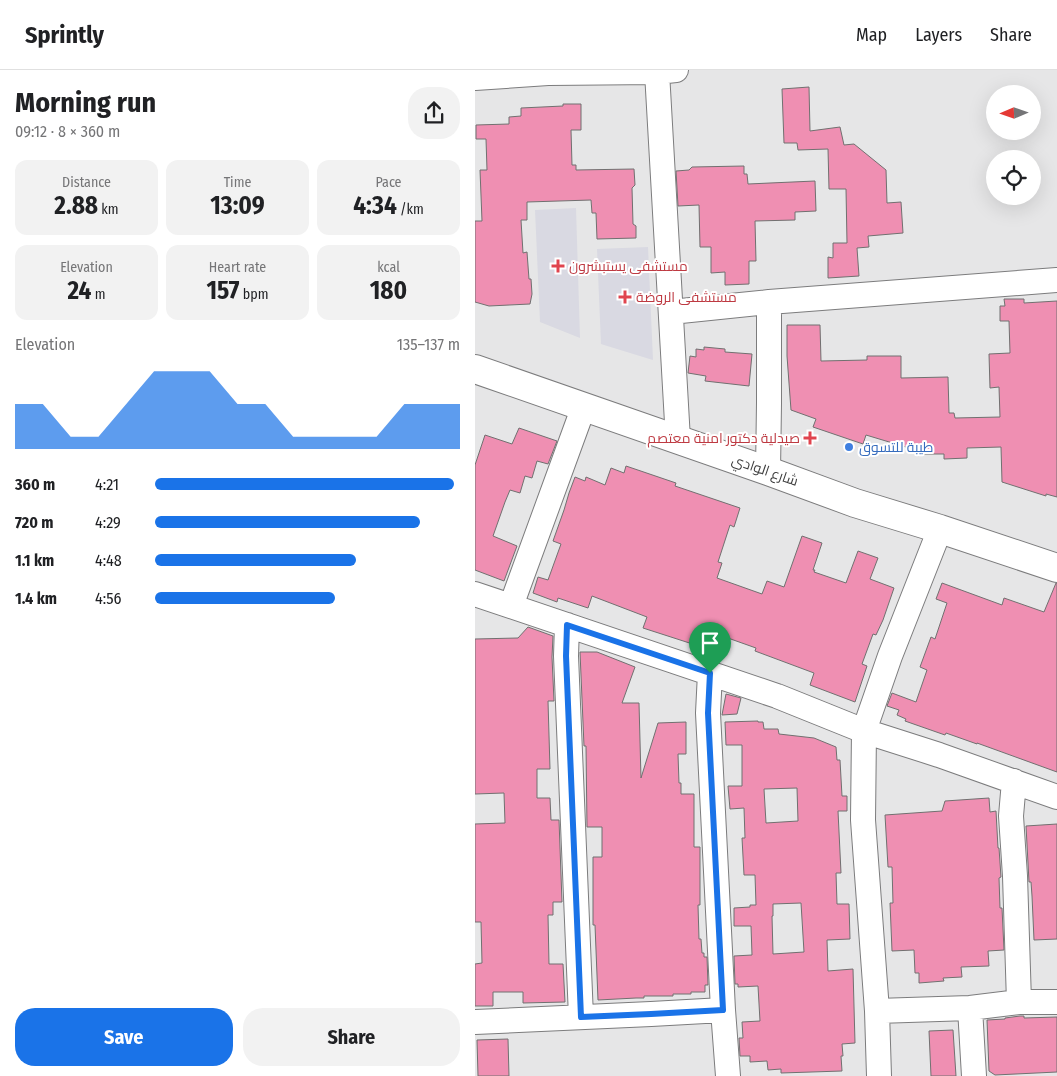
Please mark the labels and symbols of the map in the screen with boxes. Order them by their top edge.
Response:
north arrow [986,85,1041,140]
place label: مستشفى يستبشرون [569,258,688,275]
marker: مستشفى يستبشرون [551,259,565,273]
place label: مستشفى الروضة [636,289,737,306]
marker: مستشفى الروضة [618,290,632,304]
place label: صيدلية دكتور امنية معتصم [647,430,800,448]
marker: صيدلية دكتور امنية معتصم [804,432,816,444]
place label: طيبة للتسوق [859,439,934,456]
marker: طيبة للتسوق [843,441,855,453]
street label: شارع الوادي [728,451,800,493]
pin [689,622,731,673]

